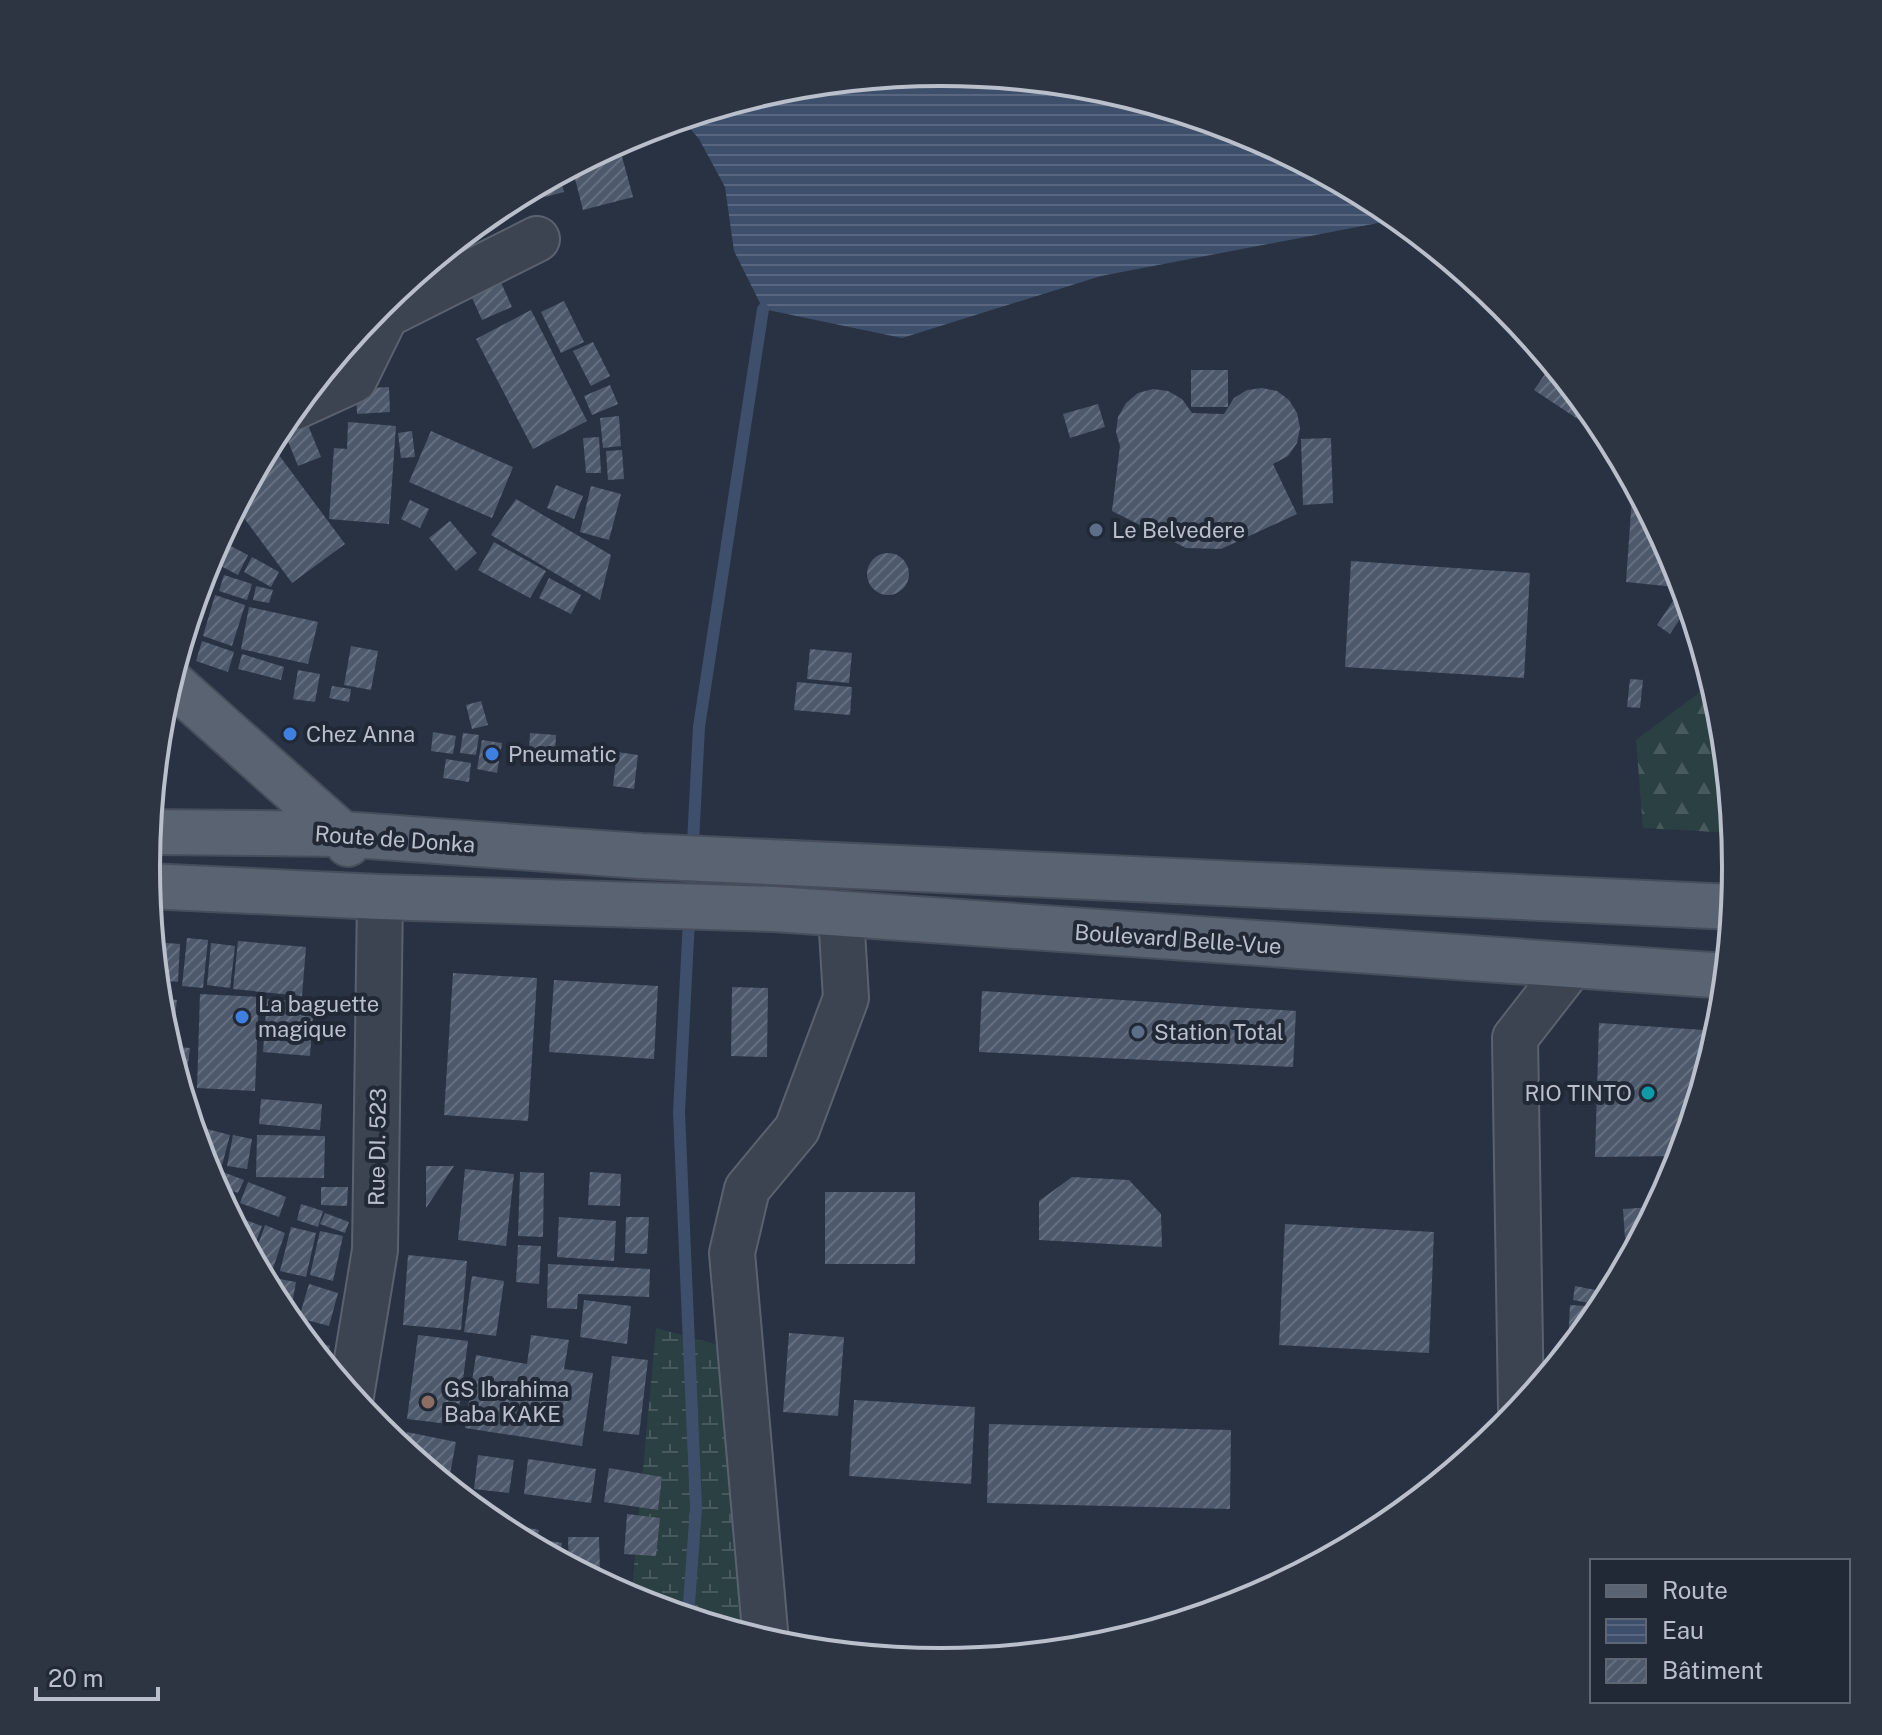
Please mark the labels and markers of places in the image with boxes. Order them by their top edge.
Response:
place label: Le Belvedere [1112,517,1245,543]
marker: Le Belvedere [1087,521,1105,539]
place label: Chez Anna [306,721,415,747]
marker: Chez Anna [281,725,299,743]
place label: Pneumatic [508,741,617,767]
marker: Pneumatic [483,745,501,763]
place label: La baguette magique [258,991,379,1042]
marker: La baguette magique [233,1008,251,1026]
place label: Station Total [1154,1019,1284,1045]
marker: Station Total [1129,1023,1147,1041]
place label: RIO TINTO [1524,1080,1632,1106]
marker: RIO TINTO [1639,1084,1657,1102]
place label: GS Ibrahima Baba KAKE [444,1376,569,1427]
marker: GS Ibrahima Baba KAKE [419,1393,437,1411]

